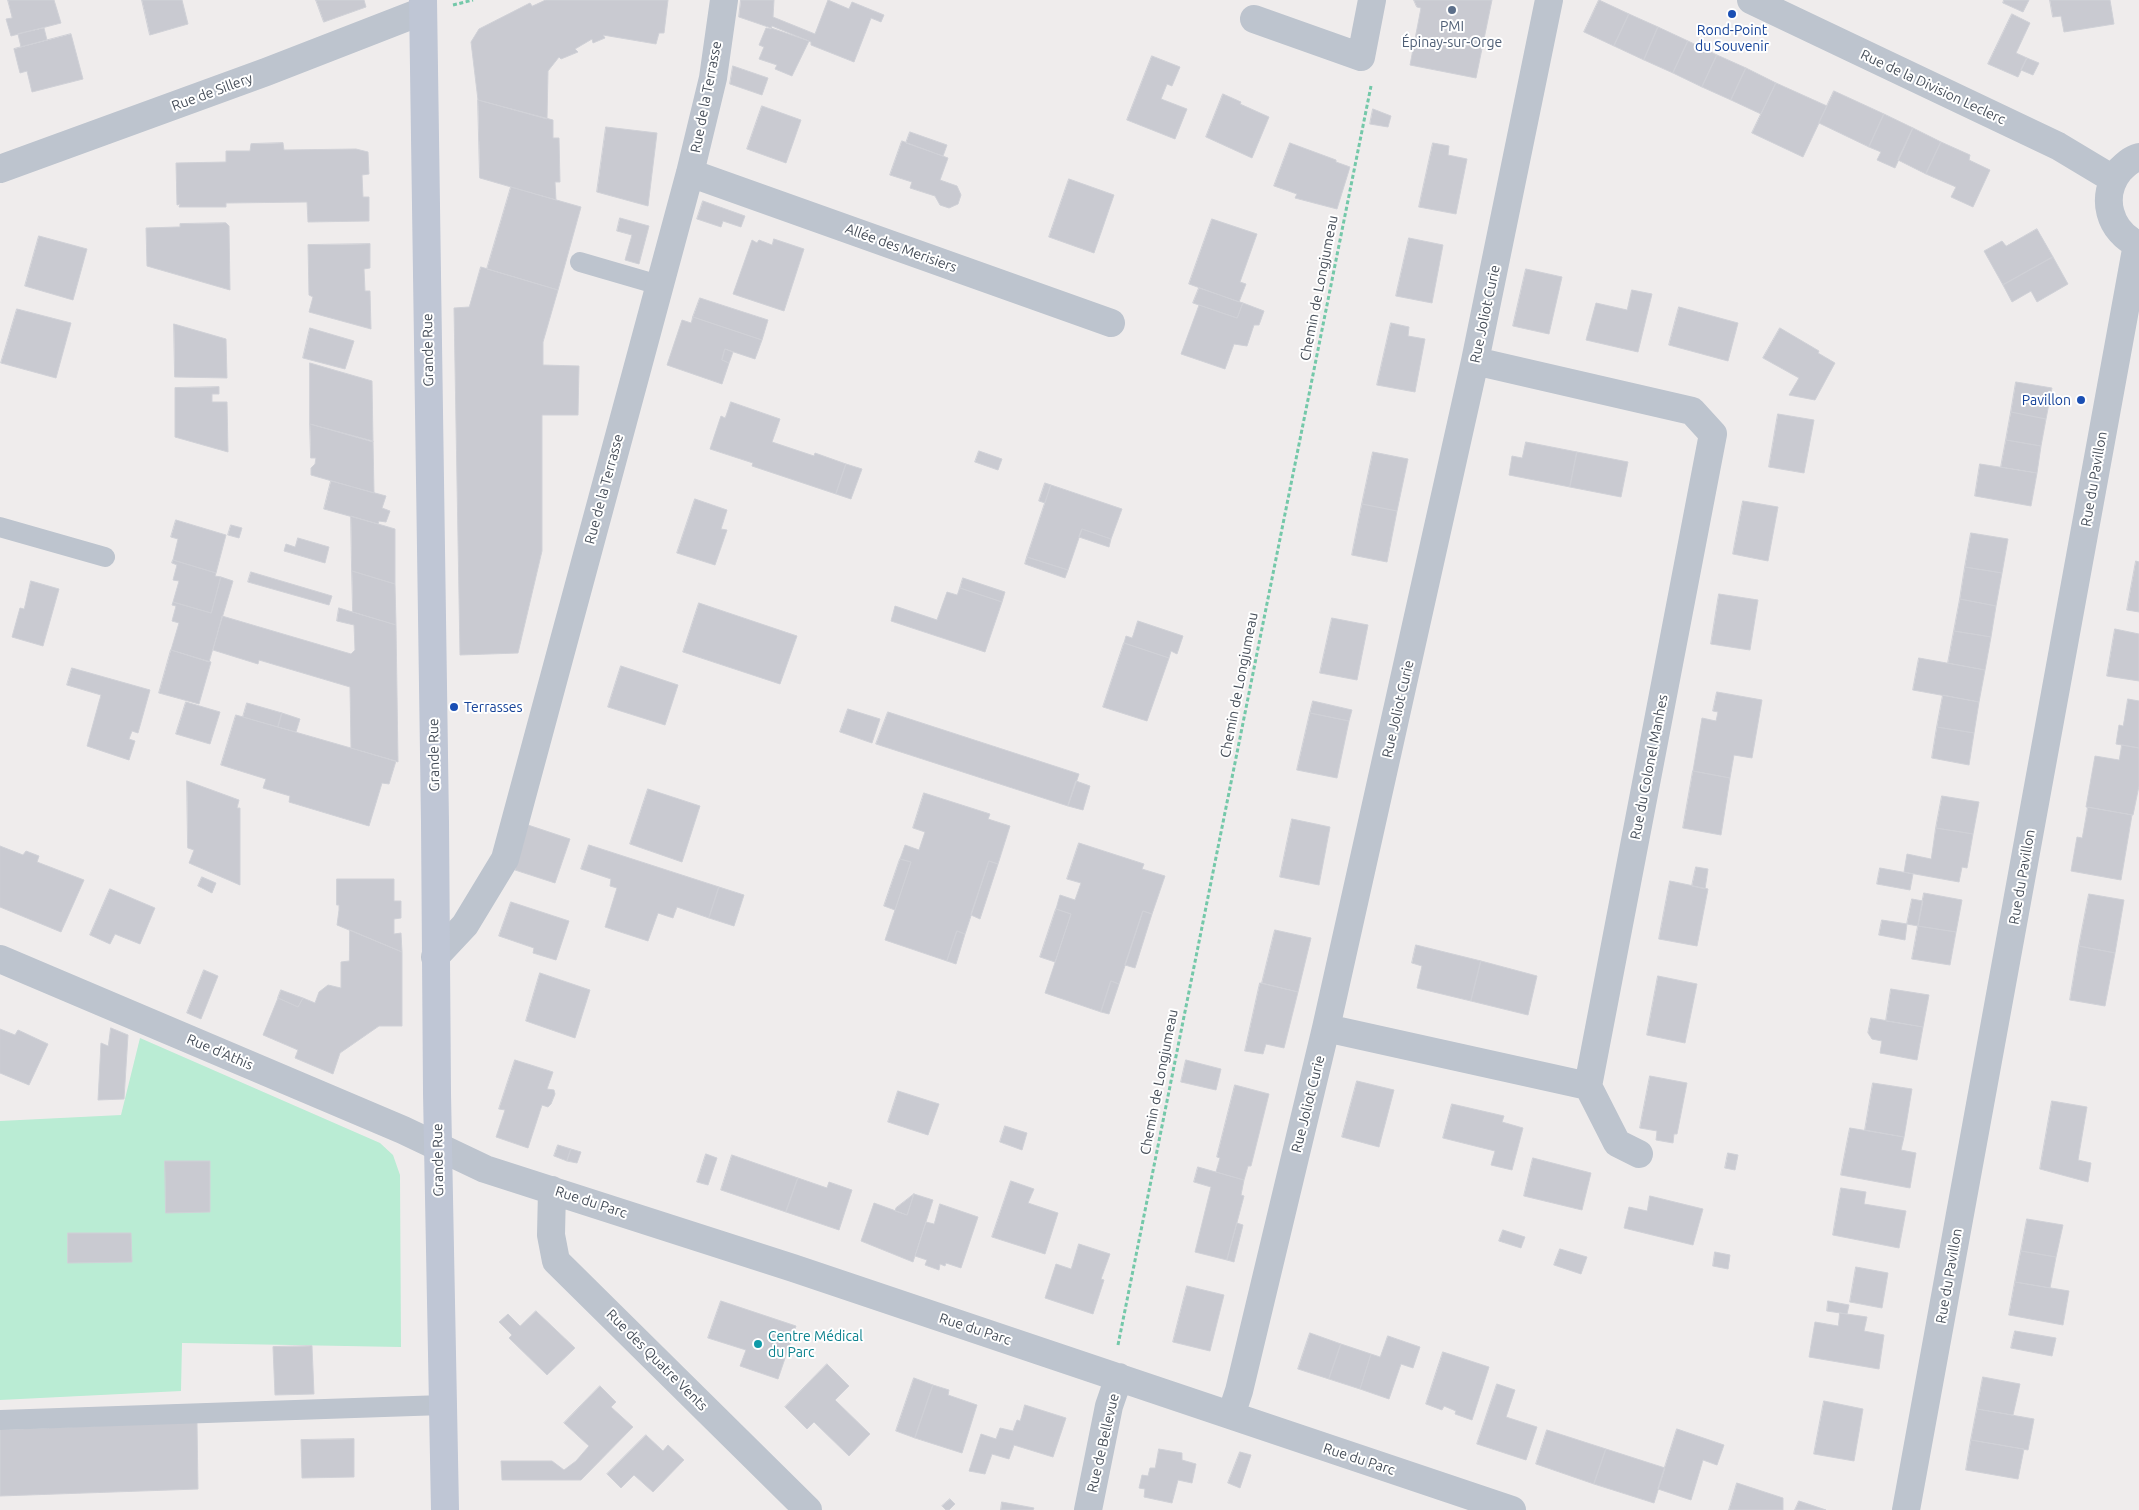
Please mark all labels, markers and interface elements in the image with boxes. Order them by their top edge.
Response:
marker: PMI Épinay-sur-Orge [1446,4,1458,16]
marker: Rond-Point du Souvenir [1726,8,1738,20]
place label: PMI Épinay-sur-Orge [1402,18,1502,50]
place label: Rond-Point du Souvenir [1695,22,1769,54]
street label: Rue de la Terrasse [687,40,725,154]
street label: Rue de la Division Leclerc [1858,46,2008,128]
street label: Rue de Sillery [169,70,255,114]
street label: Chemin de Longjumeau [1297,214,1341,362]
street label: Allée des Merisiers [843,220,959,276]
street label: Rue Joliot Curie [1466,264,1504,364]
street label: Grande Rue [419,313,437,387]
place label: Pavillon [2022,392,2071,408]
marker: Pavillon [2075,394,2087,406]
street label: Rue du Pavillon [2077,430,2111,528]
street label: Rue de la Terrasse [581,432,627,546]
street label: Chemin de Longjumeau [1217,611,1261,759]
street label: Rue Joliot Curie [1379,659,1417,759]
street label: Rue du Colonel Manhes [1627,693,1671,841]
place label: Terrasses [464,699,523,715]
marker: Terrasses [448,701,460,713]
street label: Grande Rue [425,718,443,792]
street label: Rue du Pavillon [2005,828,2039,926]
street label: Chemin de Longjumeau [1137,1008,1181,1156]
street label: Rue d'Athis [184,1031,256,1073]
street label: Rue Joliot Curie [1288,1054,1328,1154]
street label: Grande Rue [429,1123,447,1197]
street label: Rue du Parc [553,1183,629,1221]
street label: Rue du Pavillon [1932,1227,1966,1325]
street label: Rue des Quatre Vents [603,1306,711,1414]
street label: Rue du Parc [937,1310,1013,1348]
place label: Centre Médical du Parc [768,1328,863,1360]
marker: Centre Médical du Parc [752,1338,764,1350]
street label: Rue de Bellevue [1083,1392,1123,1494]
street label: Rue du Parc [1321,1440,1397,1478]

